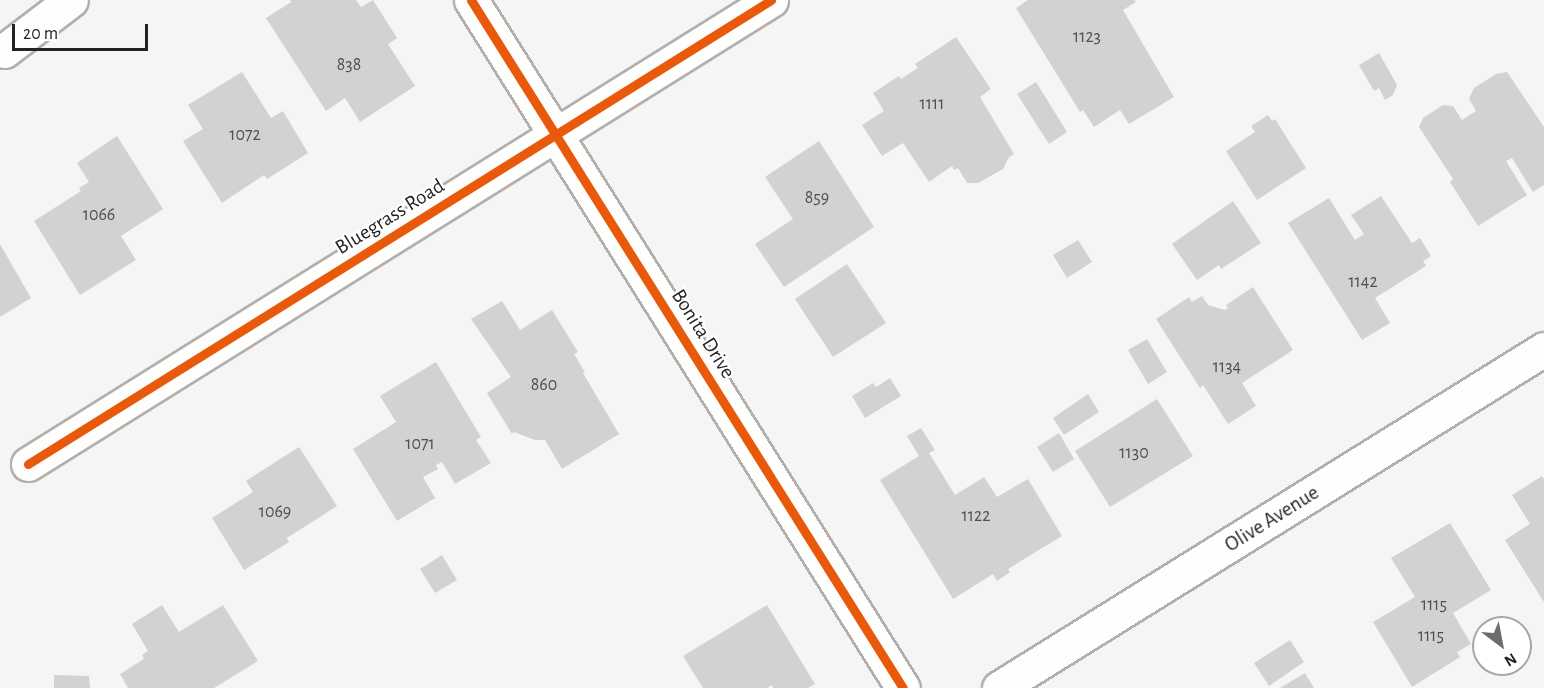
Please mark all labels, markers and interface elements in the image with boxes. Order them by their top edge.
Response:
scale bar [15,12,152,50]
text: 20 m [23,25,58,43]
house number: 1123 [1073,26,1101,48]
house number: 838 [337,54,361,76]
house number: 1111 [920,93,944,115]
house number: 1072 [229,124,261,146]
street label: Bluegrass Road [331,173,449,261]
house number: 859 [805,187,829,209]
house number: 1066 [83,204,115,226]
house number: 1142 [1348,271,1378,293]
street label: Bonita Drive [666,285,740,383]
house number: 1134 [1213,356,1241,378]
house number: 860 [531,374,557,396]
house number: 1071 [405,433,435,455]
house number: 1130 [1119,442,1149,464]
street label: Olive Avenue [1220,480,1324,558]
house number: 1069 [259,501,291,523]
house number: 1122 [962,505,990,527]
house number: 1115 [1421,594,1447,616]
north arrow [1472,616,1532,676]
house number: 1115 [1418,625,1444,647]
text: N [1502,650,1519,669]

